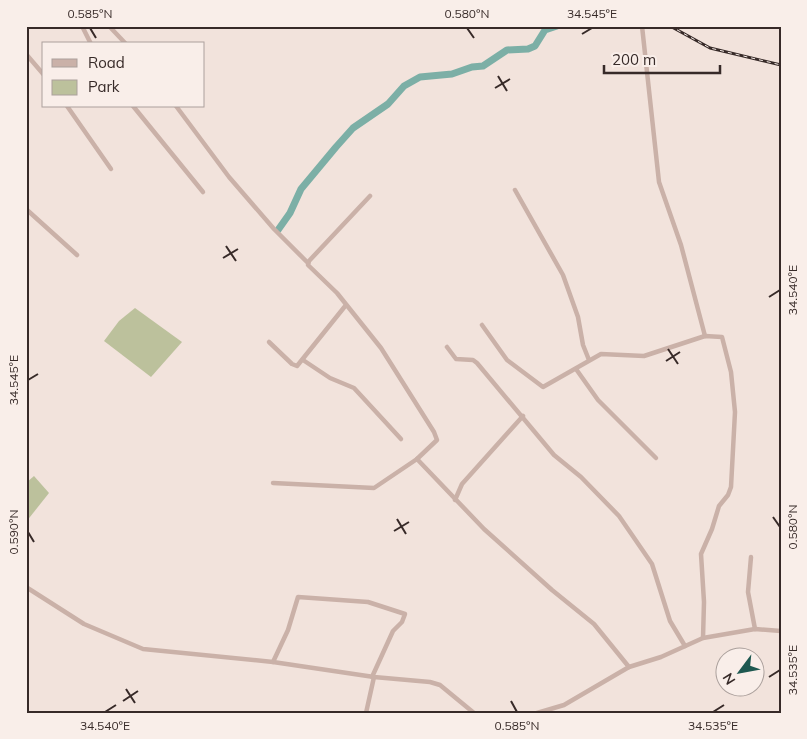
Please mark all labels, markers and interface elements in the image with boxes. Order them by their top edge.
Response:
text: 0.585°N [68,6,112,21]
text: 0.580°N [445,6,489,21]
text: 34.545°E [567,6,617,21]
legend [42,42,205,108]
scale bar [604,42,721,74]
text: 200 m [612,50,656,69]
text: Road [88,53,125,72]
text: Park [88,77,120,96]
text: 34.540°E [785,265,800,315]
text: 34.545°E [6,355,21,405]
text: 0.580°N [785,505,800,549]
text: 0.590°N [6,510,21,554]
text: 34.535°E [785,645,800,695]
north arrow [714,646,764,696]
text: N [719,670,739,688]
text: 34.540°E [80,718,130,733]
text: 0.585°N [495,718,539,733]
text: 34.535°E [688,718,738,733]

